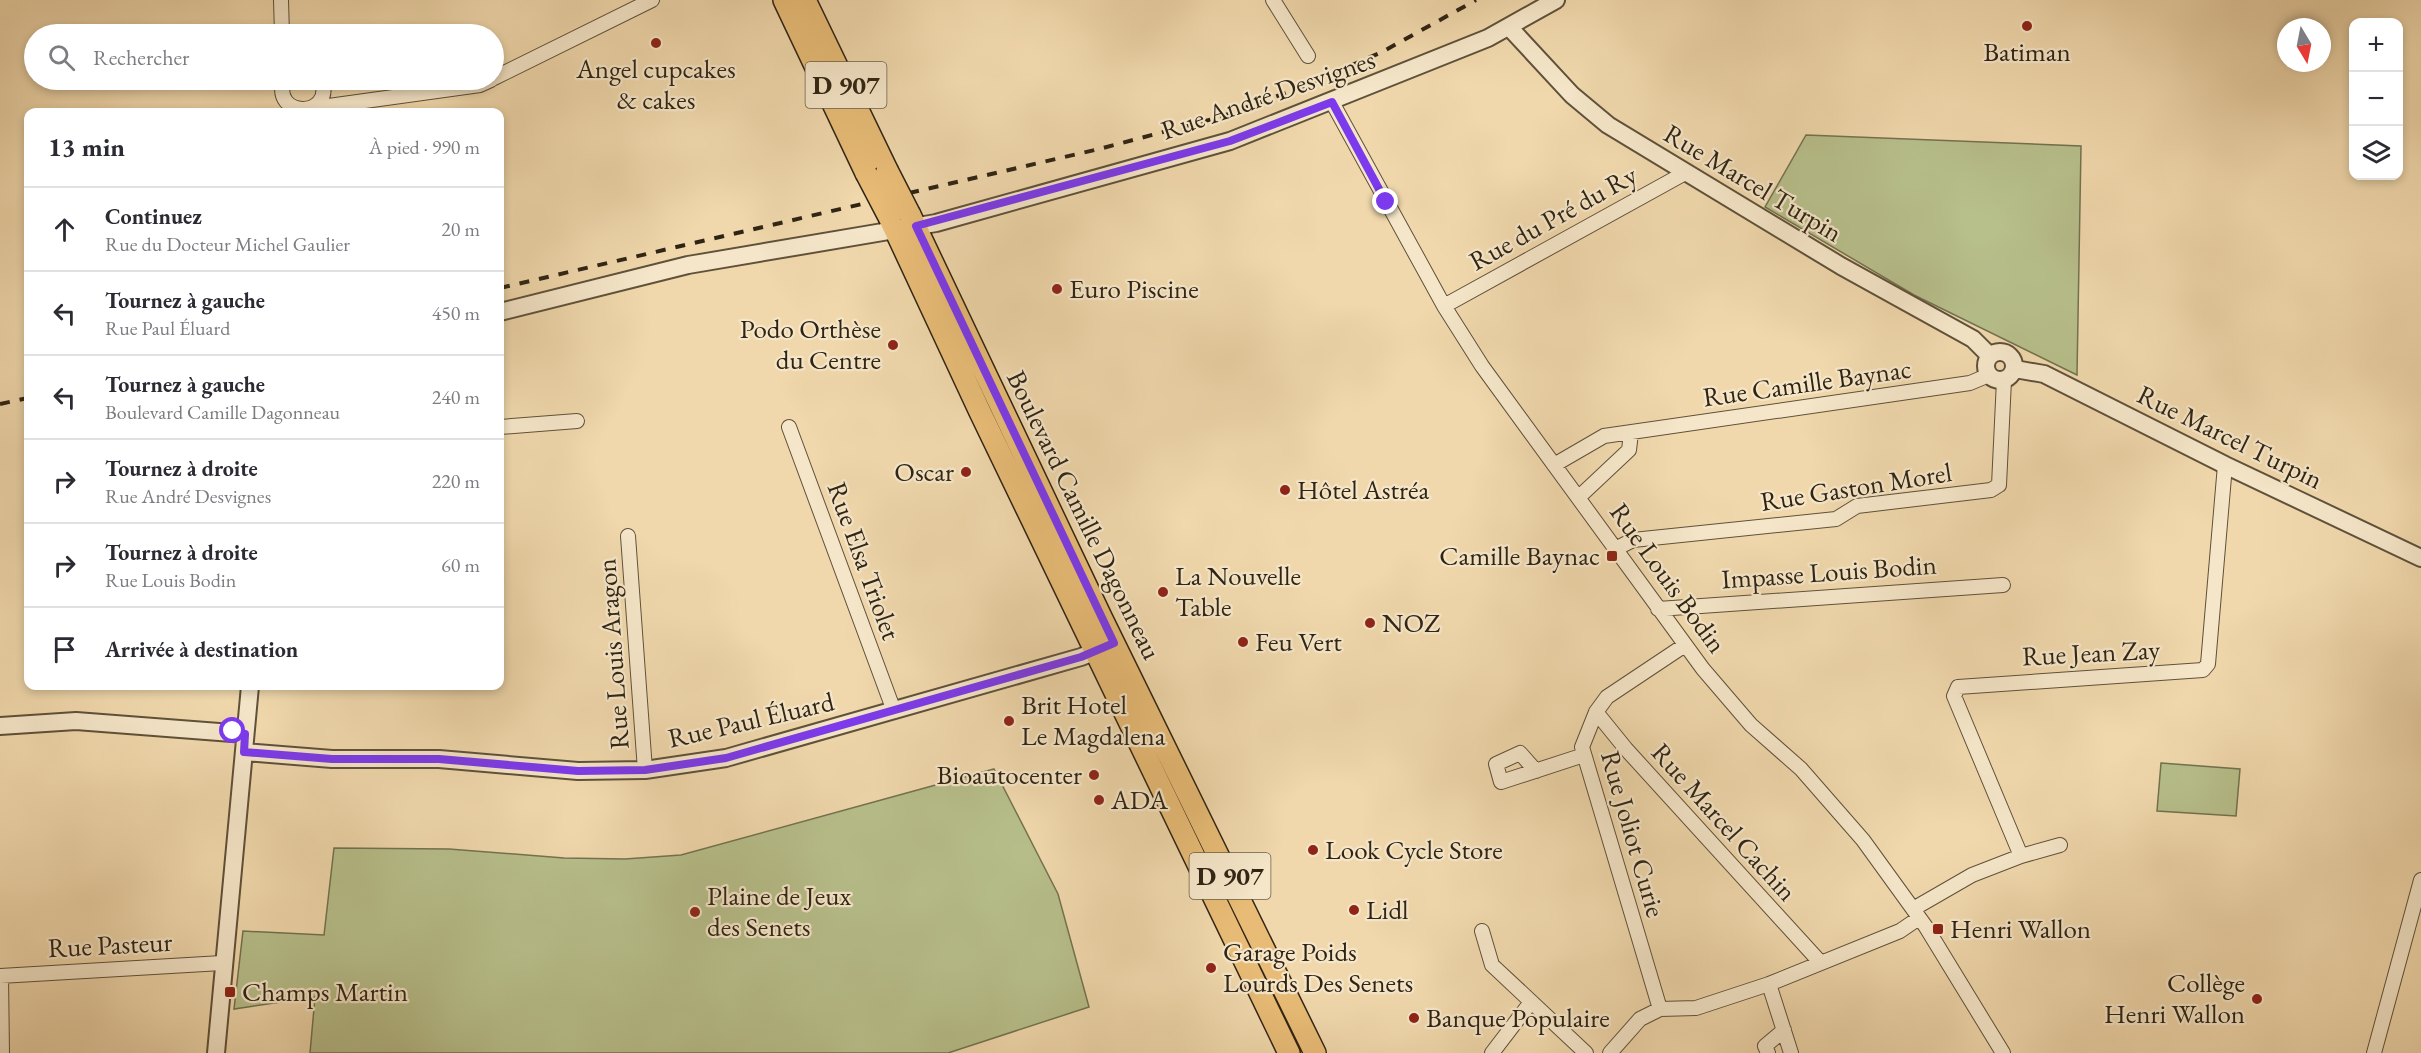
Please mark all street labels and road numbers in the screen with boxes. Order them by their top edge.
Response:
street label: Rue André Desvignes [1156,41,1380,148]
road number: D 907 [806,62,886,108]
street label: Rue Marcel Turpin [1658,116,1849,250]
street label: Rue du Pré du Ry [1463,157,1643,278]
street label: Rue Camille Baynac [1700,351,1913,414]
street label: Boulevard Camille Dagonneau [999,364,1170,665]
street label: Rue Marcel Turpin [2132,377,2329,497]
street label: Rue Gaston Morel [1758,454,1954,519]
street label: Rue Elsa Triolet [820,477,909,645]
street label: Rue Louis Bodin [1602,496,1735,660]
street label: Impasse Louis Bodin [1720,547,1938,596]
street label: Rue Louis Aragon [588,557,637,751]
street label: Rue Jean Zay [2021,631,2161,674]
street label: Rue Paul Éluard [664,683,838,756]
street label: Rue Marcel Cachin [1644,735,1805,908]
street label: Rue Joliot Curie [1593,747,1674,921]
road number: D 907 [1190,853,1270,899]
street label: Rue Pasteur [47,924,173,965]

